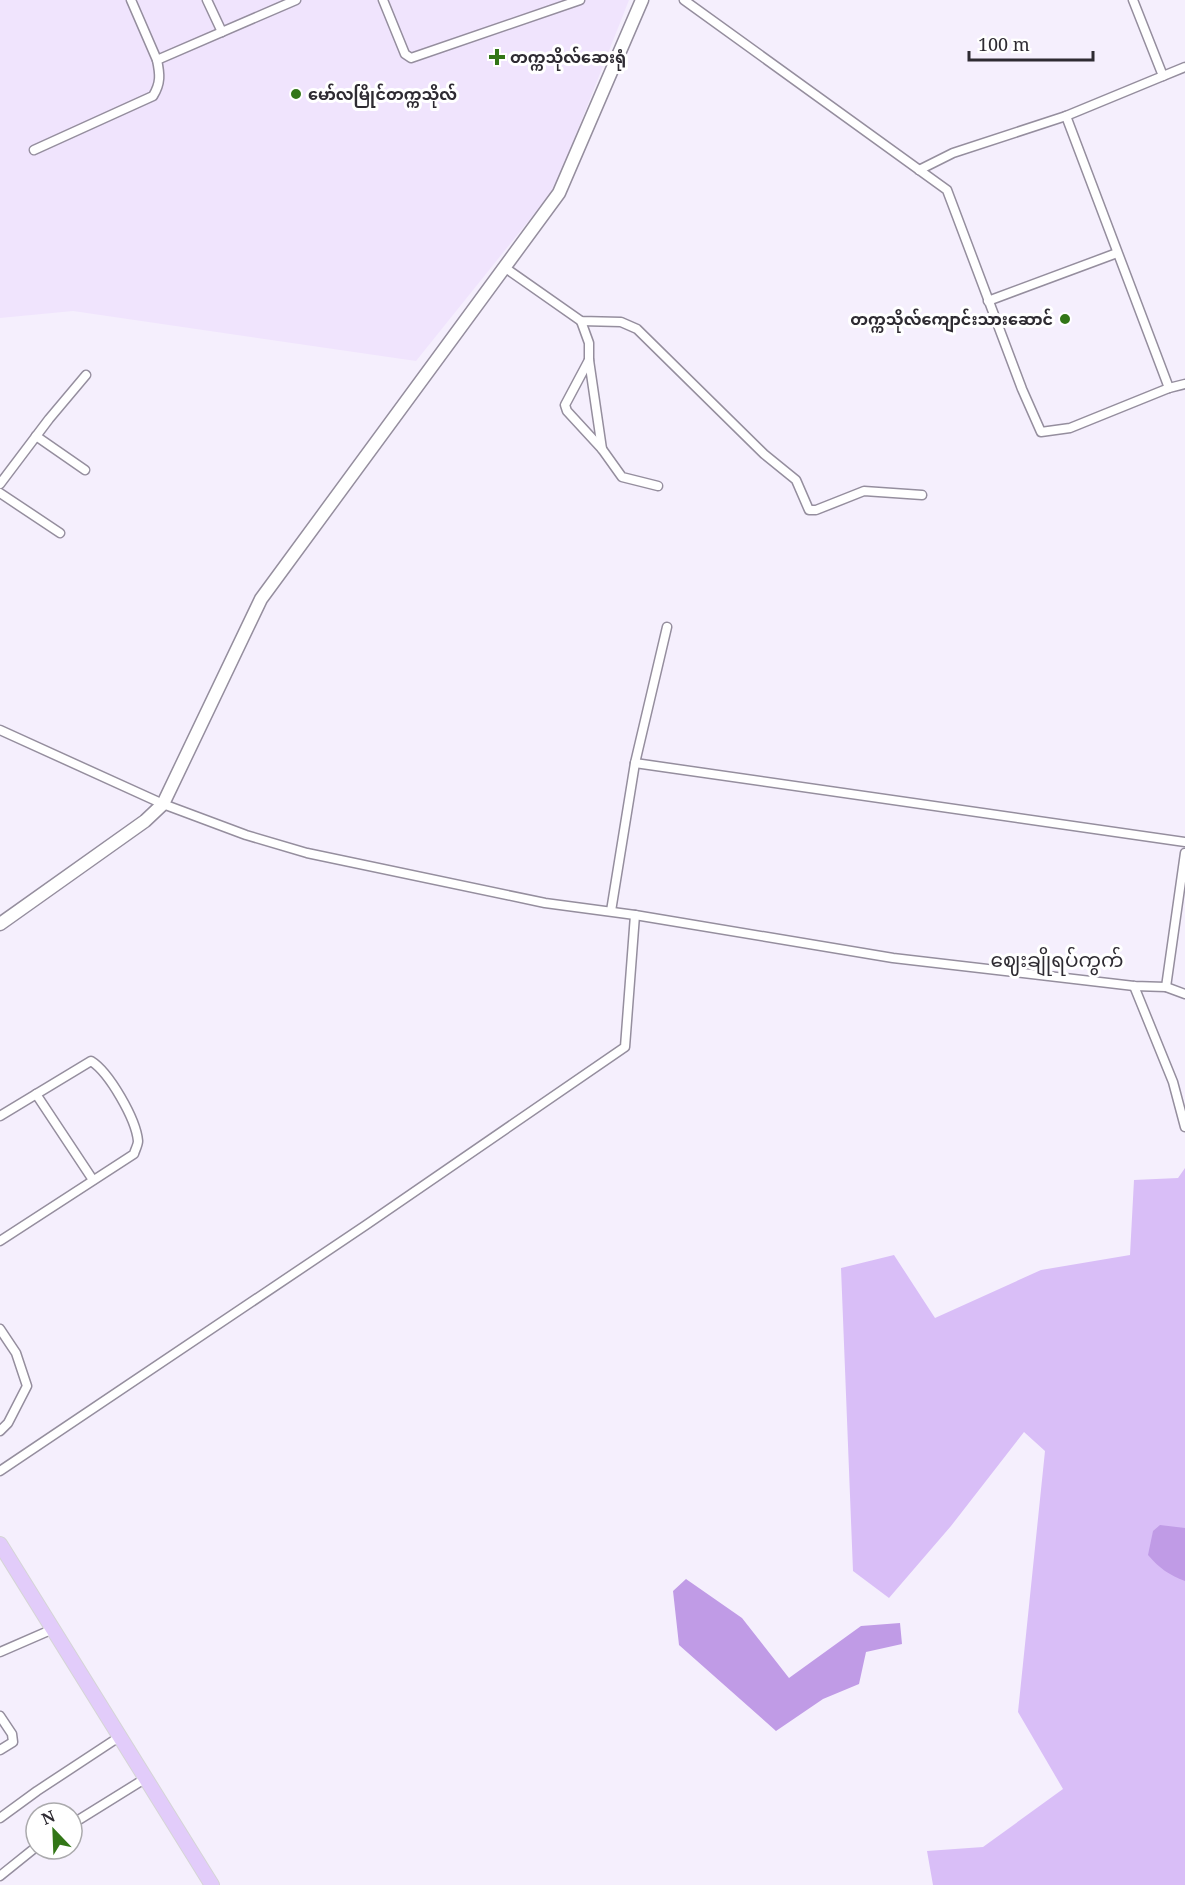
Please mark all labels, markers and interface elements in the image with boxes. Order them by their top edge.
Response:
scale bar [969,24,1094,62]
text: 100 m [978,32,1030,56]
place label: တက္ကသိုလ်ဆေးရုံ [510,46,626,71]
marker: တက္ကသိုလ်ဆေးရုံ [488,48,506,66]
place label: မော်လမြိုင်တက္ကသိုလ် [308,83,457,108]
marker: မော်လမြိုင်တက္ကသိုလ် [289,87,303,101]
place label: တက္ကသိုလ်ကျောင်းသားဆောင် [850,308,1053,333]
marker: တက္ကသိုလ်ကျောင်းသားဆောင် [1058,312,1072,326]
district label: ဈေးချိုရပ်ကွက် [991,946,1123,976]
north arrow [24,1801,84,1861]
text: N [38,1804,59,1830]

